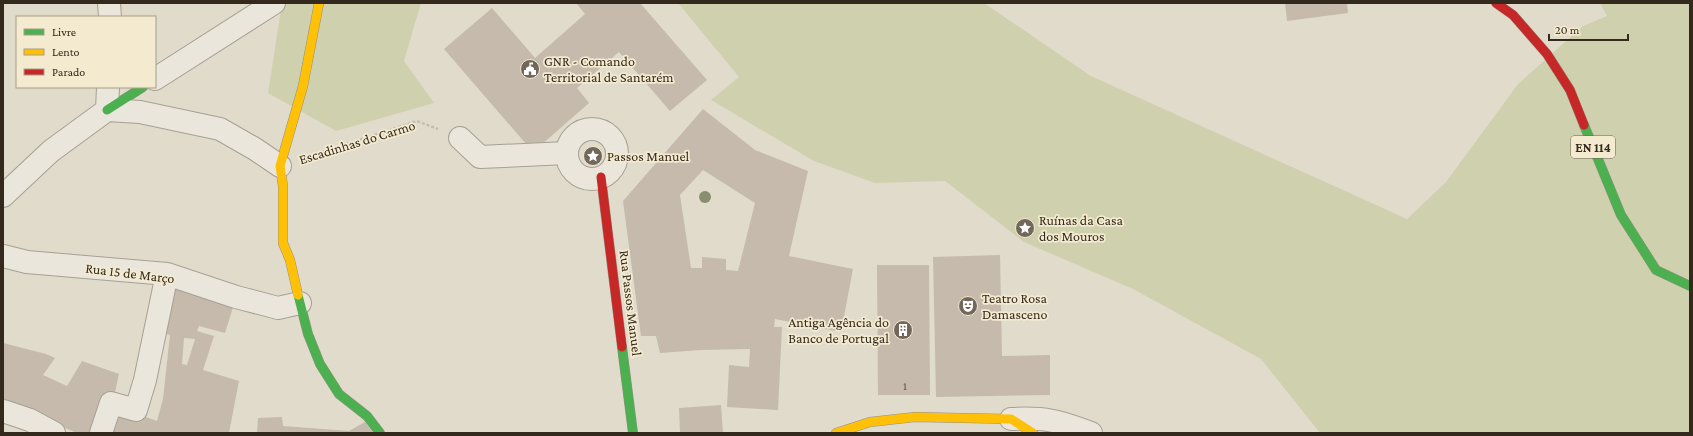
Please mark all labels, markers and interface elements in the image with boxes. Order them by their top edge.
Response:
legend [16,16,156,88]
scale bar [1549,16,1628,42]
text: 20 m [1555,23,1580,37]
text: Livre [52,25,76,39]
text: Lento [52,45,80,59]
place label: GNR - Comando Territorial de Santarém [544,53,674,85]
public building icon: GNR - Comando Territorial de Santarém [519,58,541,80]
text: Parado [52,65,85,79]
street label: Escadinhas do Carmo [297,117,417,167]
road number: EN 114 [1571,136,1615,158]
place icon: Passos Manuel [582,145,604,167]
place label: Passos Manuel [607,148,690,164]
place label: Ruínas da Casa dos Mouros [1039,212,1123,244]
place icon: Ruínas da Casa dos Mouros [1014,217,1036,239]
street label: Rua Passos Manuel [617,249,645,357]
street label: Rua 15 de Março [85,260,175,286]
place label: Teatro Rosa Damasceno [982,290,1048,322]
theatre icon: Teatro Rosa Damasceno [957,295,979,317]
place label: Antiga Agência do Banco de Portugal [788,314,889,346]
building icon: Antiga Agência do Banco de Portugal [892,319,914,341]
house number: 1 [903,379,907,393]

